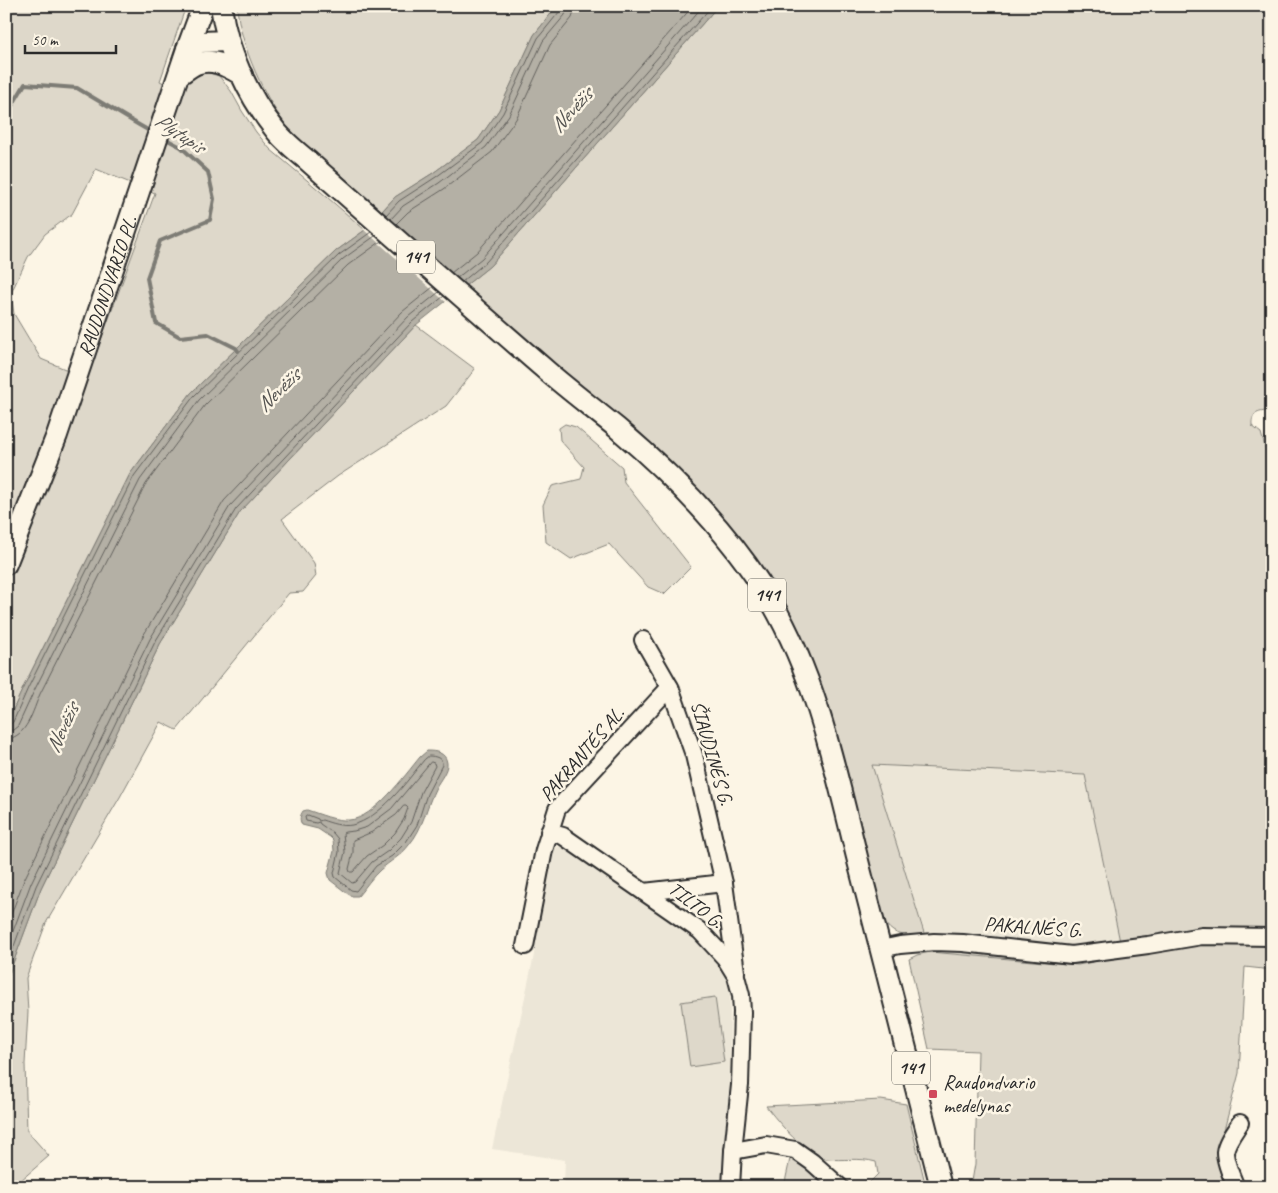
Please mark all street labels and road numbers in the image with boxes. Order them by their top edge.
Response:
street label: RAUDONDVARIO PL. [72,212,142,360]
road number: 141 [397,240,435,274]
road number: 141 [748,578,786,612]
street label: ŠIAUDINĖS G. [685,698,739,808]
street label: PAKRANTĖS AL. [534,702,630,806]
street label: TILTO G. [664,876,728,934]
street label: PAKALNĖS G. [983,911,1083,943]
road number: 141 [892,1052,930,1084]

